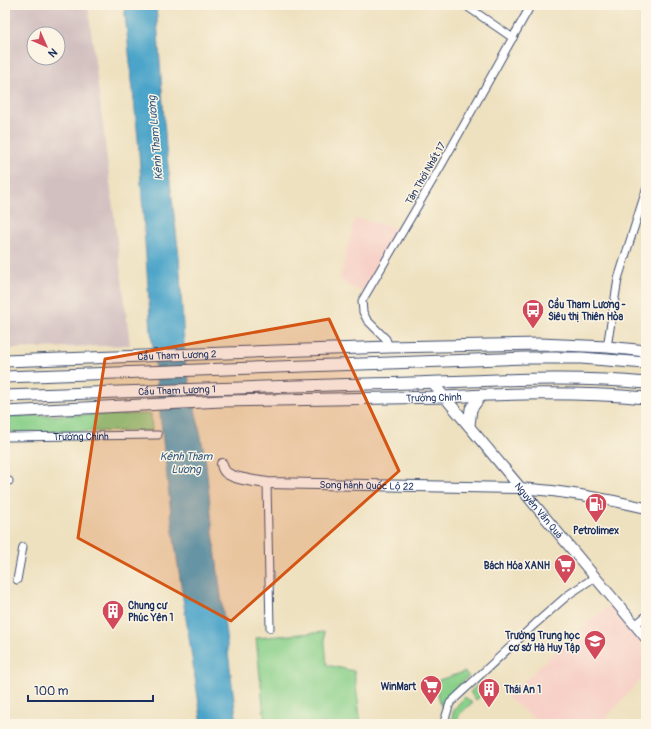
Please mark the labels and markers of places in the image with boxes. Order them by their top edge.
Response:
bus stop icon: Cầu Tham Lương - Siêu thị Thiên Hòa [520,297,546,330]
place label: Cầu Tham Lương - Siêu thị Thiên Hòa [548,297,627,323]
fuel station icon: Petrolimex [583,491,609,524]
place label: Petrolimex [573,525,619,537]
supermarket icon: Bách Hóa XANH [552,552,578,585]
place label: Bách Hóa XANH [484,560,551,572]
building icon: Chung cư Phúc Yên 1 [100,598,126,631]
place label: Chung cư Phúc Yên 1 [128,600,174,624]
school or university icon: Trường Trung học cơ sở Hà Huy Tập [582,628,608,661]
place label: Trường Trung học cơ sở Hà Huy Tập [504,630,580,654]
supermarket icon: WinMart [418,673,444,706]
building icon: Thái An 1 [476,676,502,709]
place label: WinMart [381,681,417,693]
place label: Thái An 1 [503,684,541,696]

